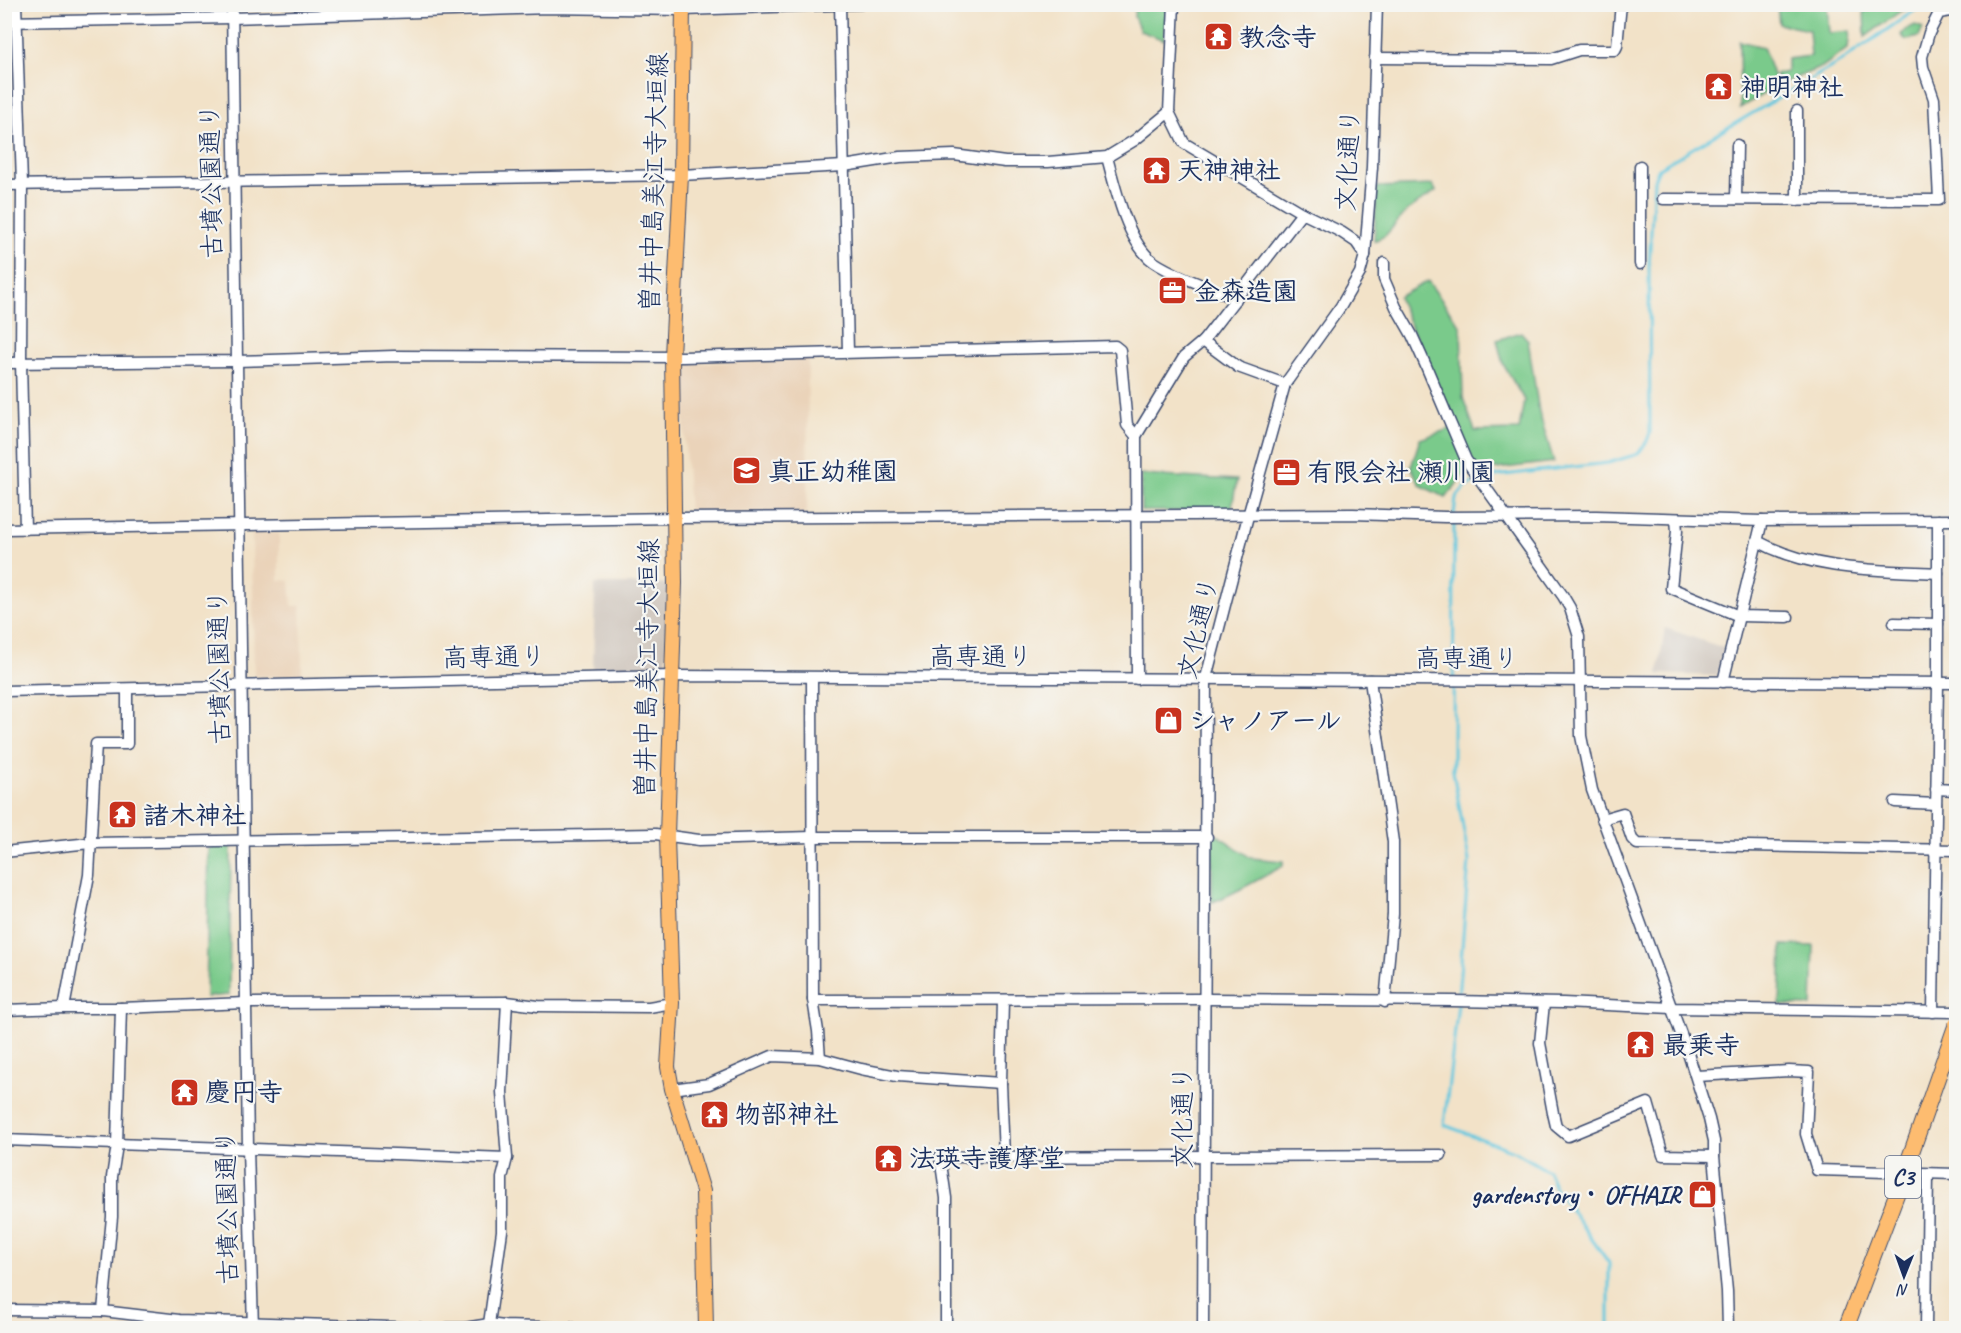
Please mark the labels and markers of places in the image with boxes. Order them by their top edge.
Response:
temple icon: 教念寺 [1202,21,1234,53]
place label: 教念寺 [1239,21,1317,54]
temple icon: 神明神社 [1703,71,1735,103]
place label: 神明神社 [1740,71,1844,104]
temple icon: 天神神社 [1140,154,1172,186]
place label: 天神神社 [1177,154,1281,187]
office icon: 金森造園 [1157,275,1189,307]
place label: 金森造園 [1194,275,1298,308]
school or university icon: 真正幼稚園 [731,455,763,487]
place label: 真正幼稚園 [768,455,898,488]
office icon: 有限会社 瀬川園 [1270,456,1302,488]
place label: 有限会社 瀬川園 [1307,456,1495,489]
shop icon: シャノアール [1152,704,1184,736]
place label: シャノアール [1189,704,1342,737]
temple icon: 諸木神社 [106,799,138,831]
place label: 諸木神社 [143,799,247,832]
temple icon: 最乗寺 [1625,1029,1657,1061]
place label: 最乗寺 [1662,1029,1740,1062]
temple icon: 慶円寺 [168,1076,200,1108]
place label: 慶円寺 [205,1076,283,1109]
temple icon: 物部神社 [698,1098,730,1130]
place label: 物部神社 [735,1098,839,1131]
temple icon: 法瑛寺護摩堂 [872,1142,904,1174]
place label: 法瑛寺護摩堂 [909,1142,1065,1175]
place label: gardenstory・OFHAIR [1471,1178,1683,1211]
shop icon: gardenstory・OFHAIR [1686,1178,1718,1210]

